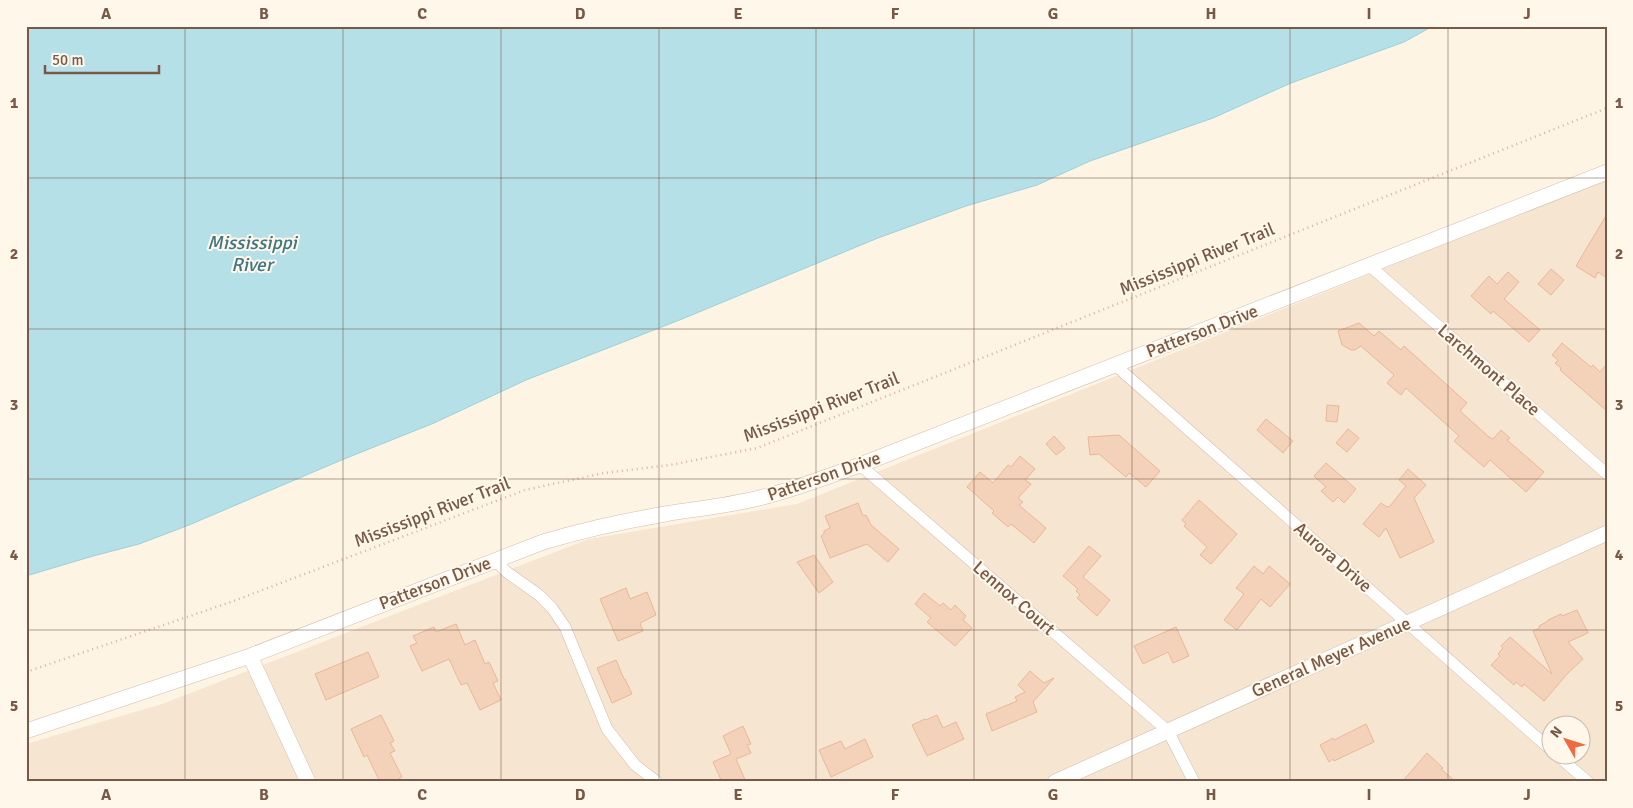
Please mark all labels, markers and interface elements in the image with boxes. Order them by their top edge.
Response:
text: A [101,4,112,24]
text: B [259,4,269,24]
text: C [417,4,427,24]
text: D [575,4,586,24]
text: E [733,4,743,24]
text: F [891,4,900,24]
text: G [1048,4,1058,24]
text: H [1206,4,1216,24]
text: I [1366,4,1372,24]
text: J [1523,4,1531,24]
scale bar [45,42,159,74]
text: 50 m [52,51,83,69]
text: 1 [10,93,19,113]
text: 1 [1615,93,1624,113]
street label: Mississippi River Trail [1116,218,1278,300]
water label: Mississippi River [207,231,299,277]
text: 2 [10,244,18,264]
text: 2 [1615,244,1623,264]
street label: Patterson Drive [1143,300,1261,362]
street label: Larchmont Place [1433,319,1545,421]
street label: Mississippi River Trail [740,367,902,447]
text: 3 [10,395,18,415]
text: 3 [1615,395,1623,415]
street label: Patterson Drive [765,446,883,506]
street label: Mississippi River Trail [351,472,513,552]
street label: Aurora Drive [1289,517,1377,597]
text: 4 [10,545,19,565]
text: 4 [1615,545,1624,565]
street label: Patterson Drive [376,552,494,614]
street label: Lennox Court [968,556,1060,640]
street label: General Meyer Avenue [1248,612,1414,702]
text: 5 [10,696,18,716]
text: 5 [1615,696,1623,716]
north arrow [1540,716,1590,766]
text: N [1547,723,1566,741]
text: A [101,785,112,805]
text: B [259,785,269,805]
text: C [417,785,427,805]
text: D [575,785,586,805]
text: E [733,785,743,805]
text: F [891,785,900,805]
text: G [1048,785,1058,805]
text: H [1206,785,1216,805]
text: I [1366,785,1372,805]
text: J [1523,785,1531,805]

